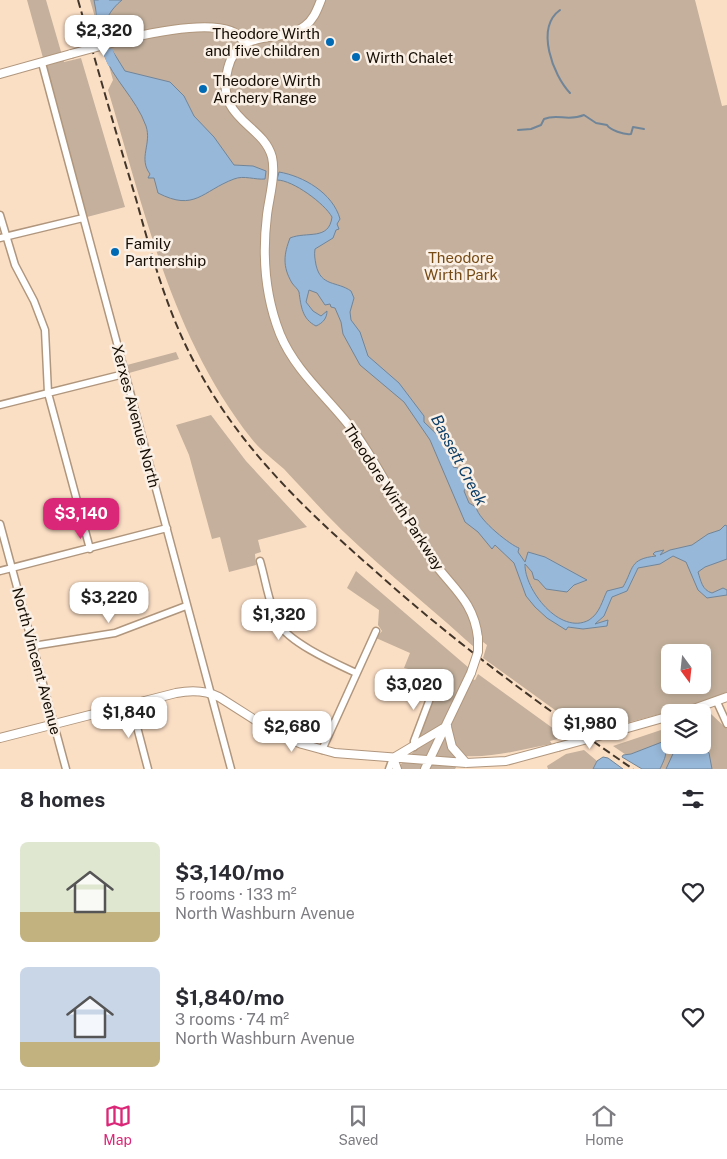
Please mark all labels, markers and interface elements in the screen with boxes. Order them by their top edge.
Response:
pin: $2,320 [63,15,145,57]
text: $2,320 [76,21,132,40]
place label: Theodore Wirth and five children [205,25,320,59]
marker: Theodore Wirth and five children [324,36,336,48]
place label: Wirth Chalet [366,49,453,66]
marker: Wirth Chalet [350,51,362,63]
place label: Theodore Wirth Archery Range [213,72,321,106]
marker: Theodore Wirth Archery Range [197,83,209,95]
place label: Family Partnership [125,235,206,269]
marker: Family Partnership [109,246,121,258]
park label: Theodore Wirth Park [424,249,498,283]
street label: Xerxes Avenue North [109,343,163,489]
water label: Bassett Creek [427,411,491,509]
street label: Theodore Wirth Parkway [340,421,448,573]
pin: $3,140 [40,498,122,540]
text: $3,140 [54,504,108,523]
pin: $3,220 [68,582,150,624]
street label: North Vincent Avenue [9,586,65,736]
text: $3,220 [81,588,137,607]
pin: $1,320 [238,598,320,641]
text: $1,320 [252,605,306,624]
north arrow [661,644,711,694]
map controls [661,644,711,754]
pin: $3,020 [373,668,455,711]
text: $3,020 [386,675,442,694]
pin: $1,840 [88,696,170,739]
text: $1,840 [102,703,156,722]
button: layers [661,704,711,754]
pin: $1,980 [549,708,631,750]
pin: $2,680 [251,710,333,753]
text: $1,980 [563,714,617,733]
text: $2,680 [264,717,321,736]
icon: filters [679,785,707,813]
text: 8 homes [20,787,105,812]
text: $3,140/mo [175,860,284,885]
icon: home [60,862,120,922]
icon: heart [679,878,707,906]
text: 5 rooms · 133 m² [175,885,297,904]
text: North Washburn Avenue [175,904,355,923]
text: $1,840/mo [175,985,284,1010]
icon: home [60,987,120,1047]
icon: heart [679,1003,707,1031]
text: 3 rooms · 74 m² [175,1010,289,1029]
text: North Washburn Avenue [175,1029,355,1048]
tab: Map [103,1102,132,1148]
tab: Saved [338,1102,378,1148]
tab: Home [585,1102,624,1148]

